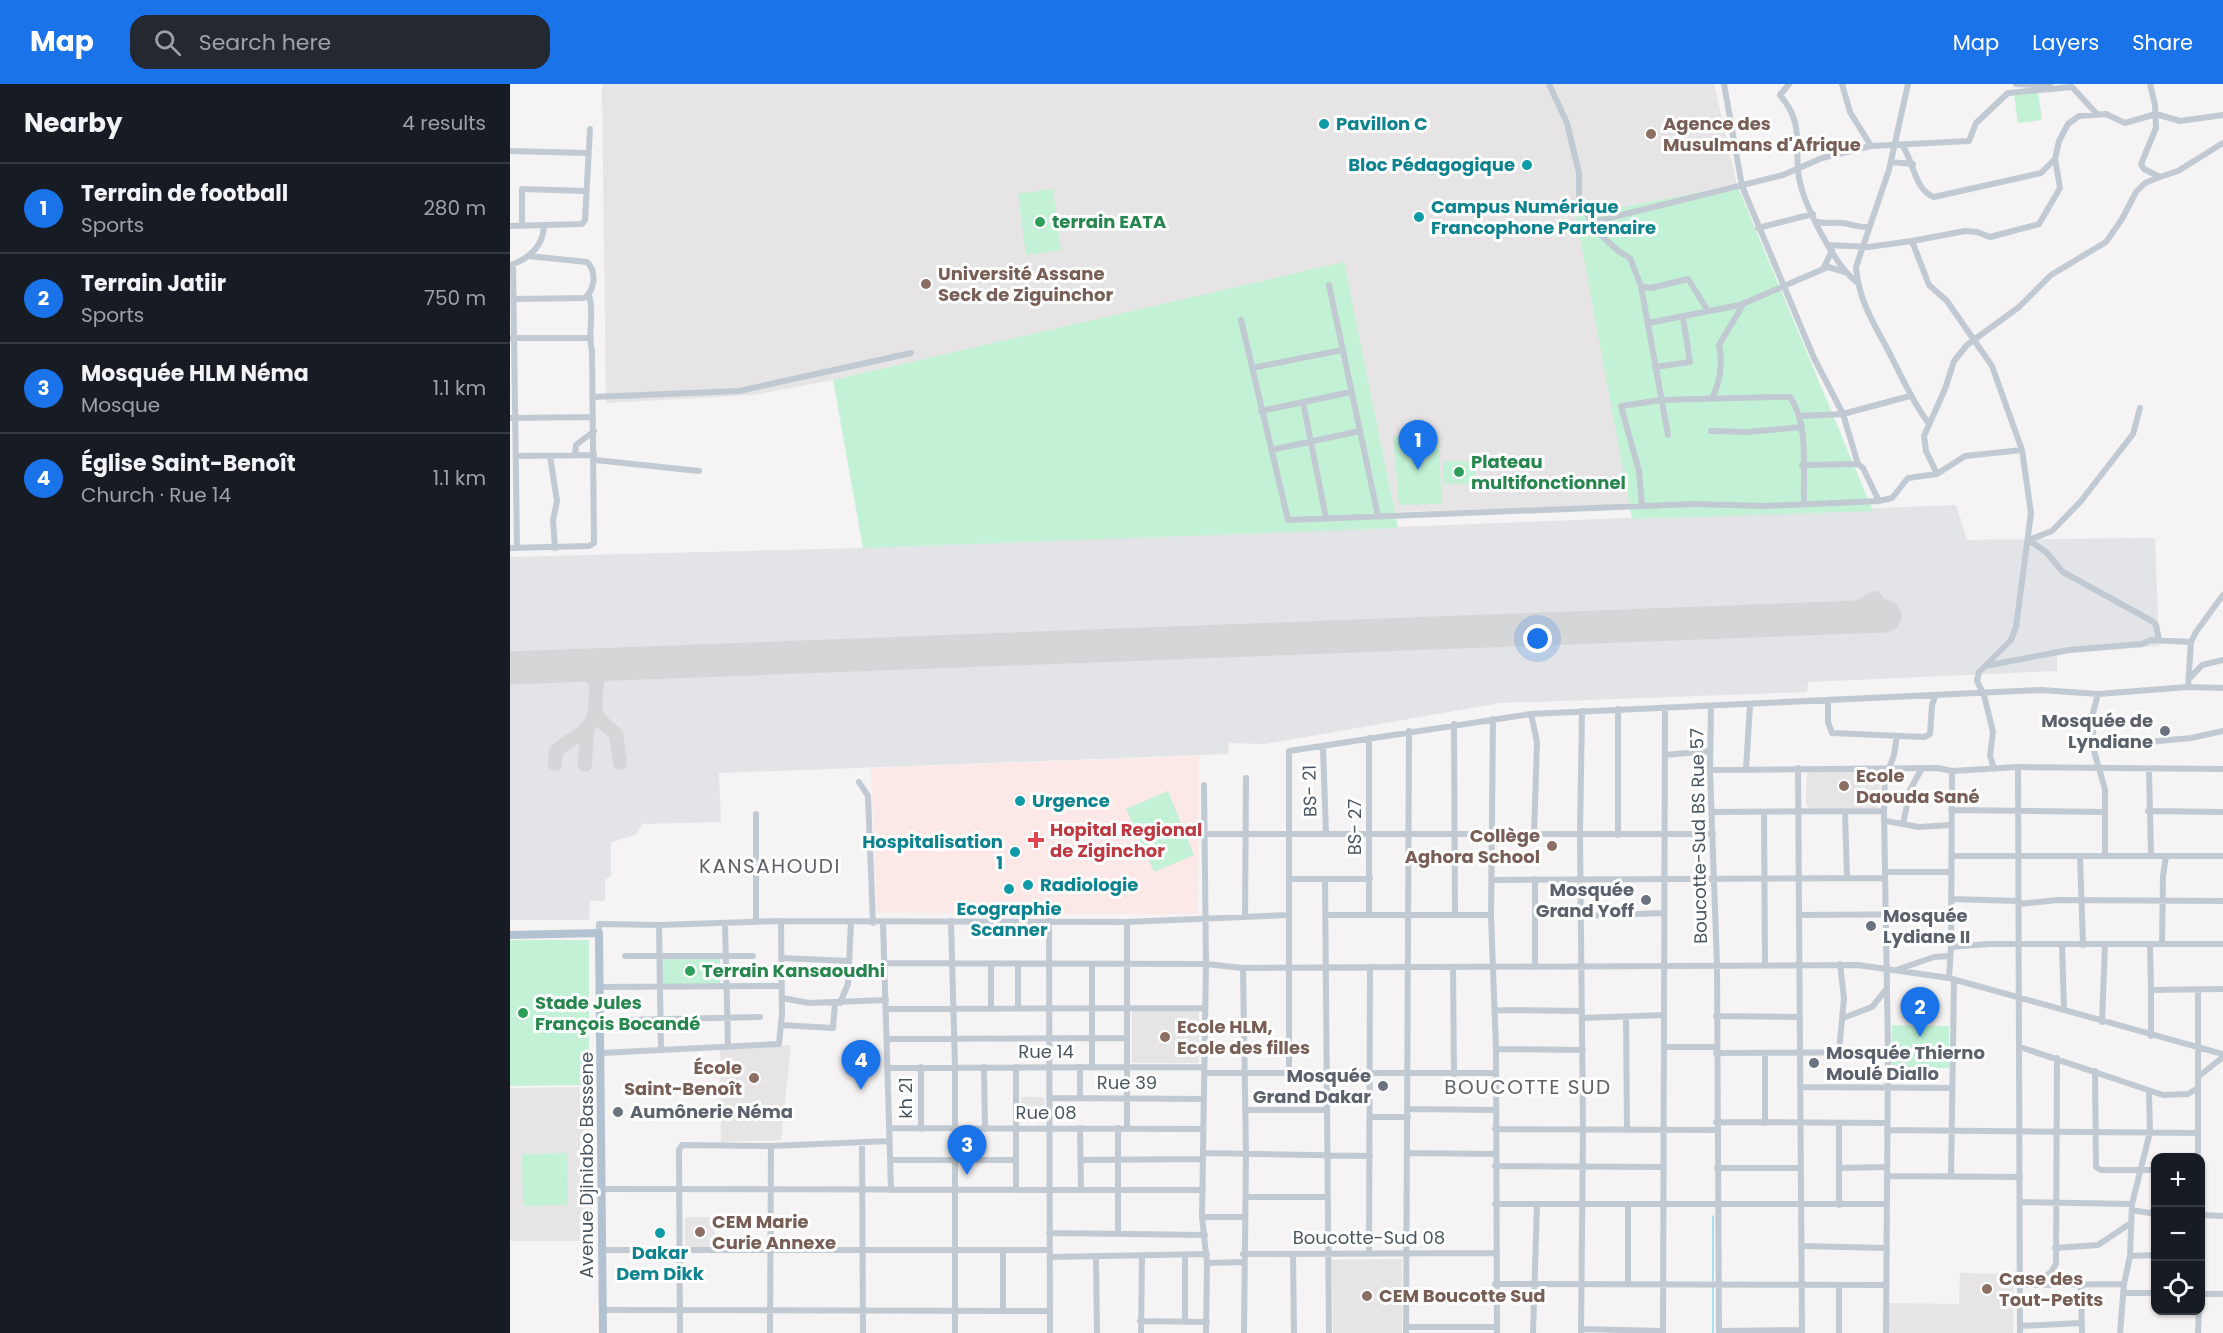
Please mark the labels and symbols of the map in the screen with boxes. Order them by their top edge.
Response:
place label: Pavillon C [1336,111,1428,136]
place label: Agence des Musulmans d'Afrique [1663,111,1861,157]
marker: Pavillon C [1317,117,1331,131]
marker: Agence des Musulmans d'Afrique [1644,127,1658,141]
place label: Bloc Pédagogique [1348,152,1515,177]
marker: Bloc Pédagogique [1520,158,1534,172]
place label: Campus Numérique Francophone Partenaire [1431,194,1656,240]
place label: terrain EATA [1052,209,1166,234]
marker: Campus Numérique Francophone Partenaire [1412,210,1426,224]
marker: terrain EATA [1033,215,1047,229]
place label: Université Assane Seck de Ziguinchor [938,261,1113,307]
marker: Université Assane Seck de Ziguinchor [919,277,933,291]
pin: 1 [1398,420,1438,470]
place label: Plateau multifonctionnel [1471,449,1626,495]
marker: Plateau multifonctionnel [1452,465,1466,479]
your location [1523,624,1552,653]
place label: Mosquée de Lyndiane [2041,708,2153,754]
marker: Mosquée de Lyndiane [2158,724,2172,738]
street label: Boucotte-Sud BS Rue 57 [1684,728,1713,944]
place label: Ecole Daouda Sané [1856,763,1980,809]
street label: BS- 21 [1297,765,1322,817]
marker: Ecole Daouda Sané [1837,779,1851,793]
place label: Urgence [1032,788,1110,813]
marker: Urgence [1013,794,1027,808]
street label: BS- 27 [1342,799,1367,855]
place label: Hopital Regional de Ziginchor [1050,817,1202,863]
place label: Collège Aghora School [1405,823,1540,869]
place label: Hospitalisation 1 [862,829,1003,875]
marker: Hopital Regional de Ziginchor [1027,831,1045,849]
marker: Collège Aghora School [1545,839,1559,853]
marker: Hospitalisation 1 [1008,845,1022,859]
district label: KANSAHOUDI [699,852,841,880]
place label: Radiologie [1040,872,1138,897]
place label: Mosquée Grand Yoff [1536,877,1635,923]
marker: Radiologie [1021,878,1035,892]
marker: Ecographie Scanner [1002,882,1016,896]
marker: Mosquée Grand Yoff [1639,893,1653,907]
place label: Ecographie Scanner [957,896,1062,942]
place label: Mosquée Lydiane II [1883,903,1970,949]
marker: Mosquée Lydiane II [1864,919,1878,933]
place label: Terrain Kansaoudhi [702,958,885,983]
marker: Terrain Kansaoudhi [683,964,697,978]
pin: 2 [1900,988,1940,1037]
place label: Stade Jules François Bocandé [535,990,700,1036]
marker: Stade Jules François Bocandé [516,1006,530,1020]
place label: Ecole HLM, Ecole des filles [1177,1014,1310,1060]
marker: Ecole HLM, Ecole des filles [1158,1030,1172,1044]
street label: Rue 14 [1018,1039,1074,1064]
pin: 4 [842,1040,880,1090]
place label: Mosquée Thierno Moulé Diallo [1826,1040,1985,1086]
street label: Avenue Djiniabo Bassene [574,1052,599,1278]
place label: École Saint-Benoît [624,1055,742,1101]
marker: Mosquée Thierno Moulé Diallo [1807,1056,1821,1070]
place label: Mosquée Grand Dakar [1253,1063,1371,1109]
street label: Rue 39 [1097,1070,1157,1095]
marker: École Saint-Benoît [747,1071,761,1085]
district label: BOUCOTTE SUD [1444,1073,1612,1101]
street label: kh 21 [893,1077,918,1119]
marker: Mosquée Grand Dakar [1376,1079,1390,1093]
place label: Aumônerie Néma [630,1099,793,1124]
street label: Rue 08 [1015,1100,1077,1125]
marker: Aumônerie Néma [611,1105,625,1119]
pin: 3 [948,1126,986,1175]
place label: CEM Marie Curie Annexe [712,1209,836,1255]
marker: CEM Marie Curie Annexe [693,1225,707,1239]
street label: Boucotte-Sud 08 [1293,1225,1445,1250]
marker: Dakar Dem Dikk [653,1226,667,1240]
place label: Dakar Dem Dikk [616,1240,705,1286]
place label: Case des Tout-Petits [1999,1266,2103,1312]
marker: Case des Tout-Petits [1980,1282,1994,1296]
place label: CEM Boucotte Sud [1379,1283,1546,1308]
marker: CEM Boucotte Sud [1360,1289,1374,1303]

